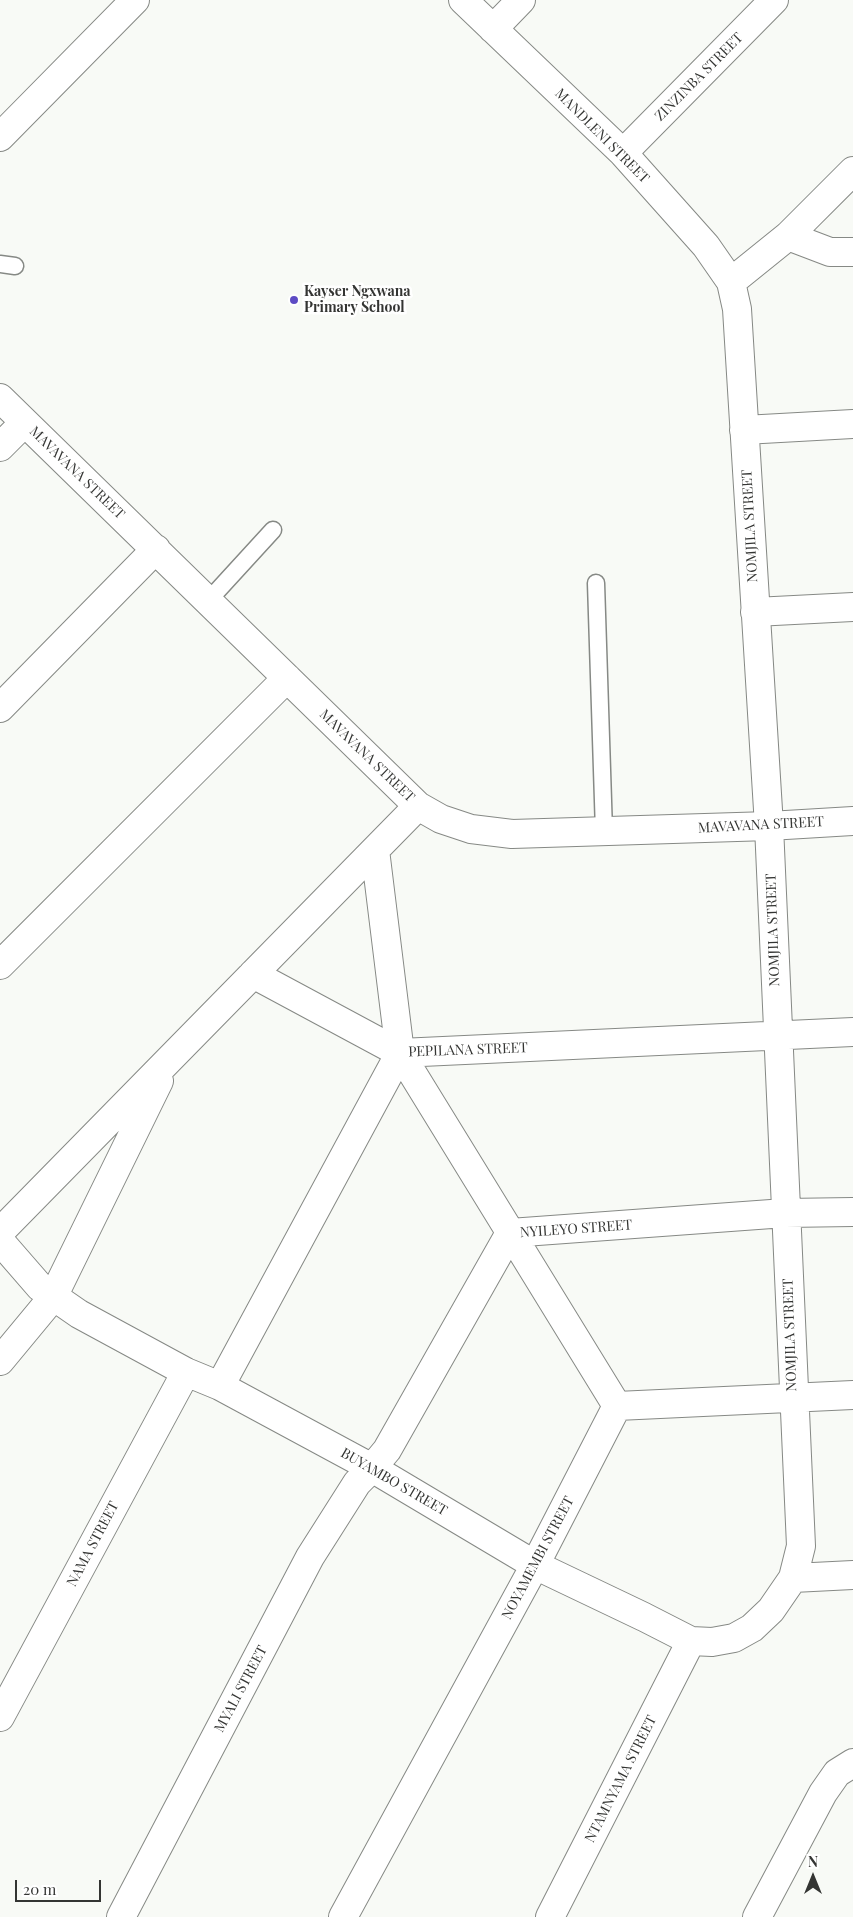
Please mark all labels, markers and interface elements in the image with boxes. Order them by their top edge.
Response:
street label: ZINZINBA STREET [651,29,747,125]
street label: MANDLENI STREET [551,85,653,187]
place label: Kayser Ngxwana Primary School [304,284,410,316]
marker: Kayser Ngxwana Primary School [288,294,300,306]
street label: MAVAVANA STREET [26,423,128,523]
street label: NOMJILA STREET [739,469,761,583]
street label: MAVAVANA STREET [316,706,418,806]
street label: MAVAVANA STREET [698,813,824,837]
street label: NOMJILA STREET [763,873,783,987]
street label: PEPILANA STREET [408,1040,528,1060]
street label: NYILEYO STREET [519,1217,633,1241]
street label: NOMJILA STREET [780,1278,800,1392]
street label: BUYAMBO STREET [338,1445,450,1519]
street label: NOYAMEMBI STREET [498,1494,578,1622]
street label: NAMA STREET [64,1499,122,1589]
street label: MYALI STREET [211,1643,271,1735]
street label: NTAMNYAMA STREET [582,1713,660,1845]
north arrow [788,1852,838,1902]
text: N [808,1852,818,1871]
scale bar [18,1870,104,1902]
text: 20 m [23,1879,56,1899]

